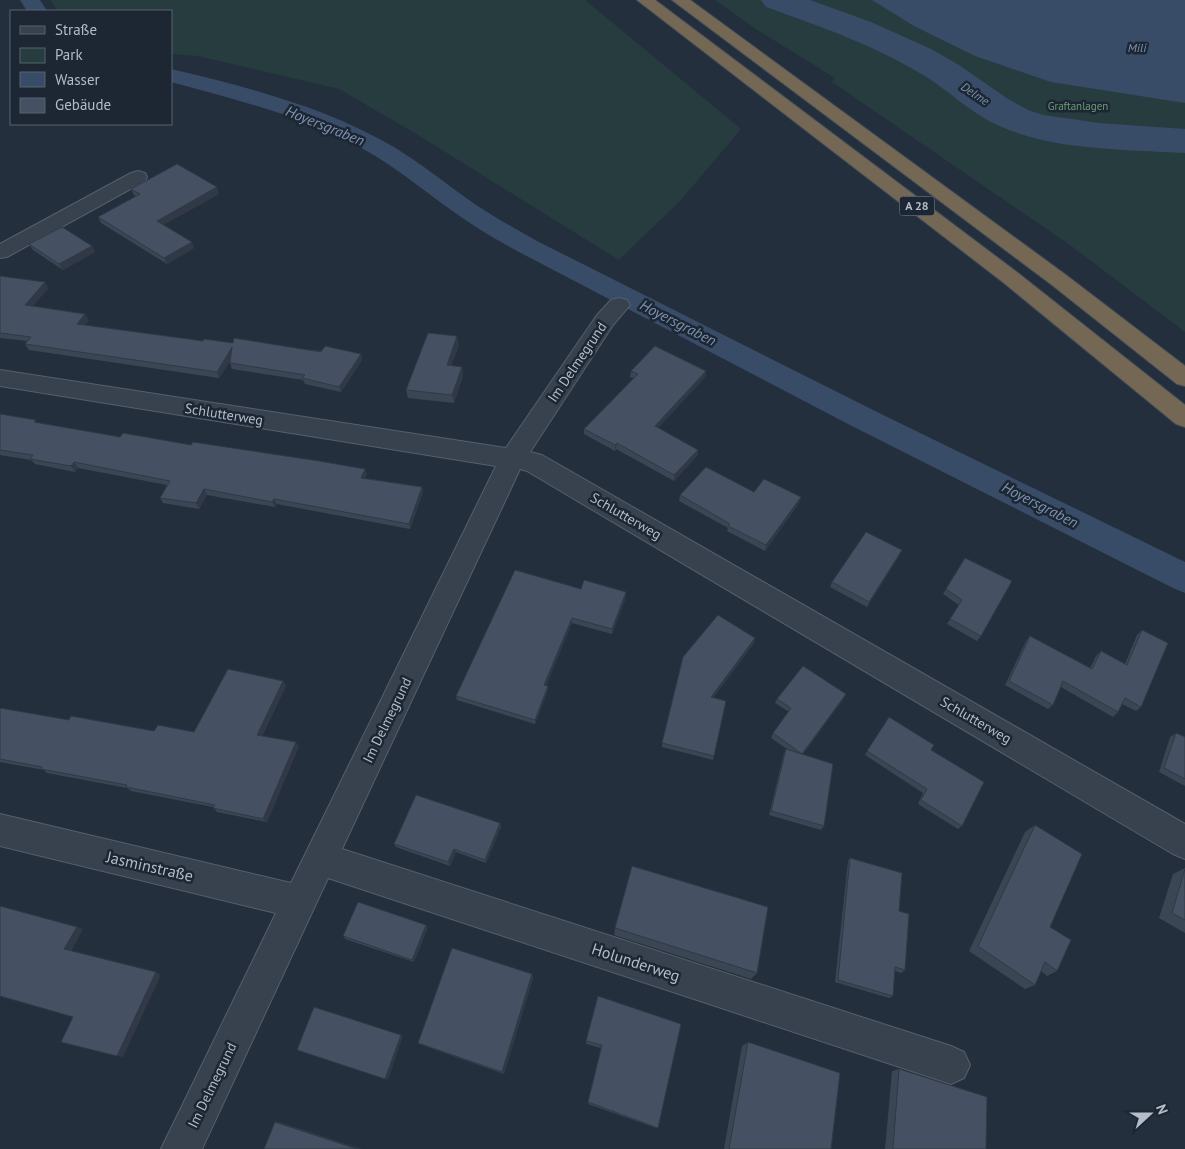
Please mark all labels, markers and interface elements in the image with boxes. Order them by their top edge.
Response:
legend [10,10,172,125]
text: Straße [55,20,97,39]
water label: Mili [1128,40,1147,55]
text: Park [55,45,83,64]
text: Wasser [55,70,100,89]
water label: Delme [958,79,993,109]
text: Gebäude [55,95,111,114]
park label: Graftanlagen [1048,99,1108,113]
water label: Hoyersgraben [283,101,368,150]
road number: A 28 [900,197,934,216]
water label: Hoyersgraben [637,295,720,350]
street label: Im Delmegrund [544,318,610,406]
street label: Schlutterweg [184,399,264,429]
water label: Hoyersgraben [999,477,1082,532]
street label: Schlutterweg [587,488,665,544]
street label: Im Delmegrund [359,674,415,766]
street label: Schlutterweg [937,692,1015,748]
street label: Jasminstraße [104,846,195,886]
street label: Holunderweg [589,938,683,986]
street label: Im Delmegrund [184,1039,240,1131]
north arrow [1125,1089,1175,1139]
text: N [1152,1102,1172,1117]

